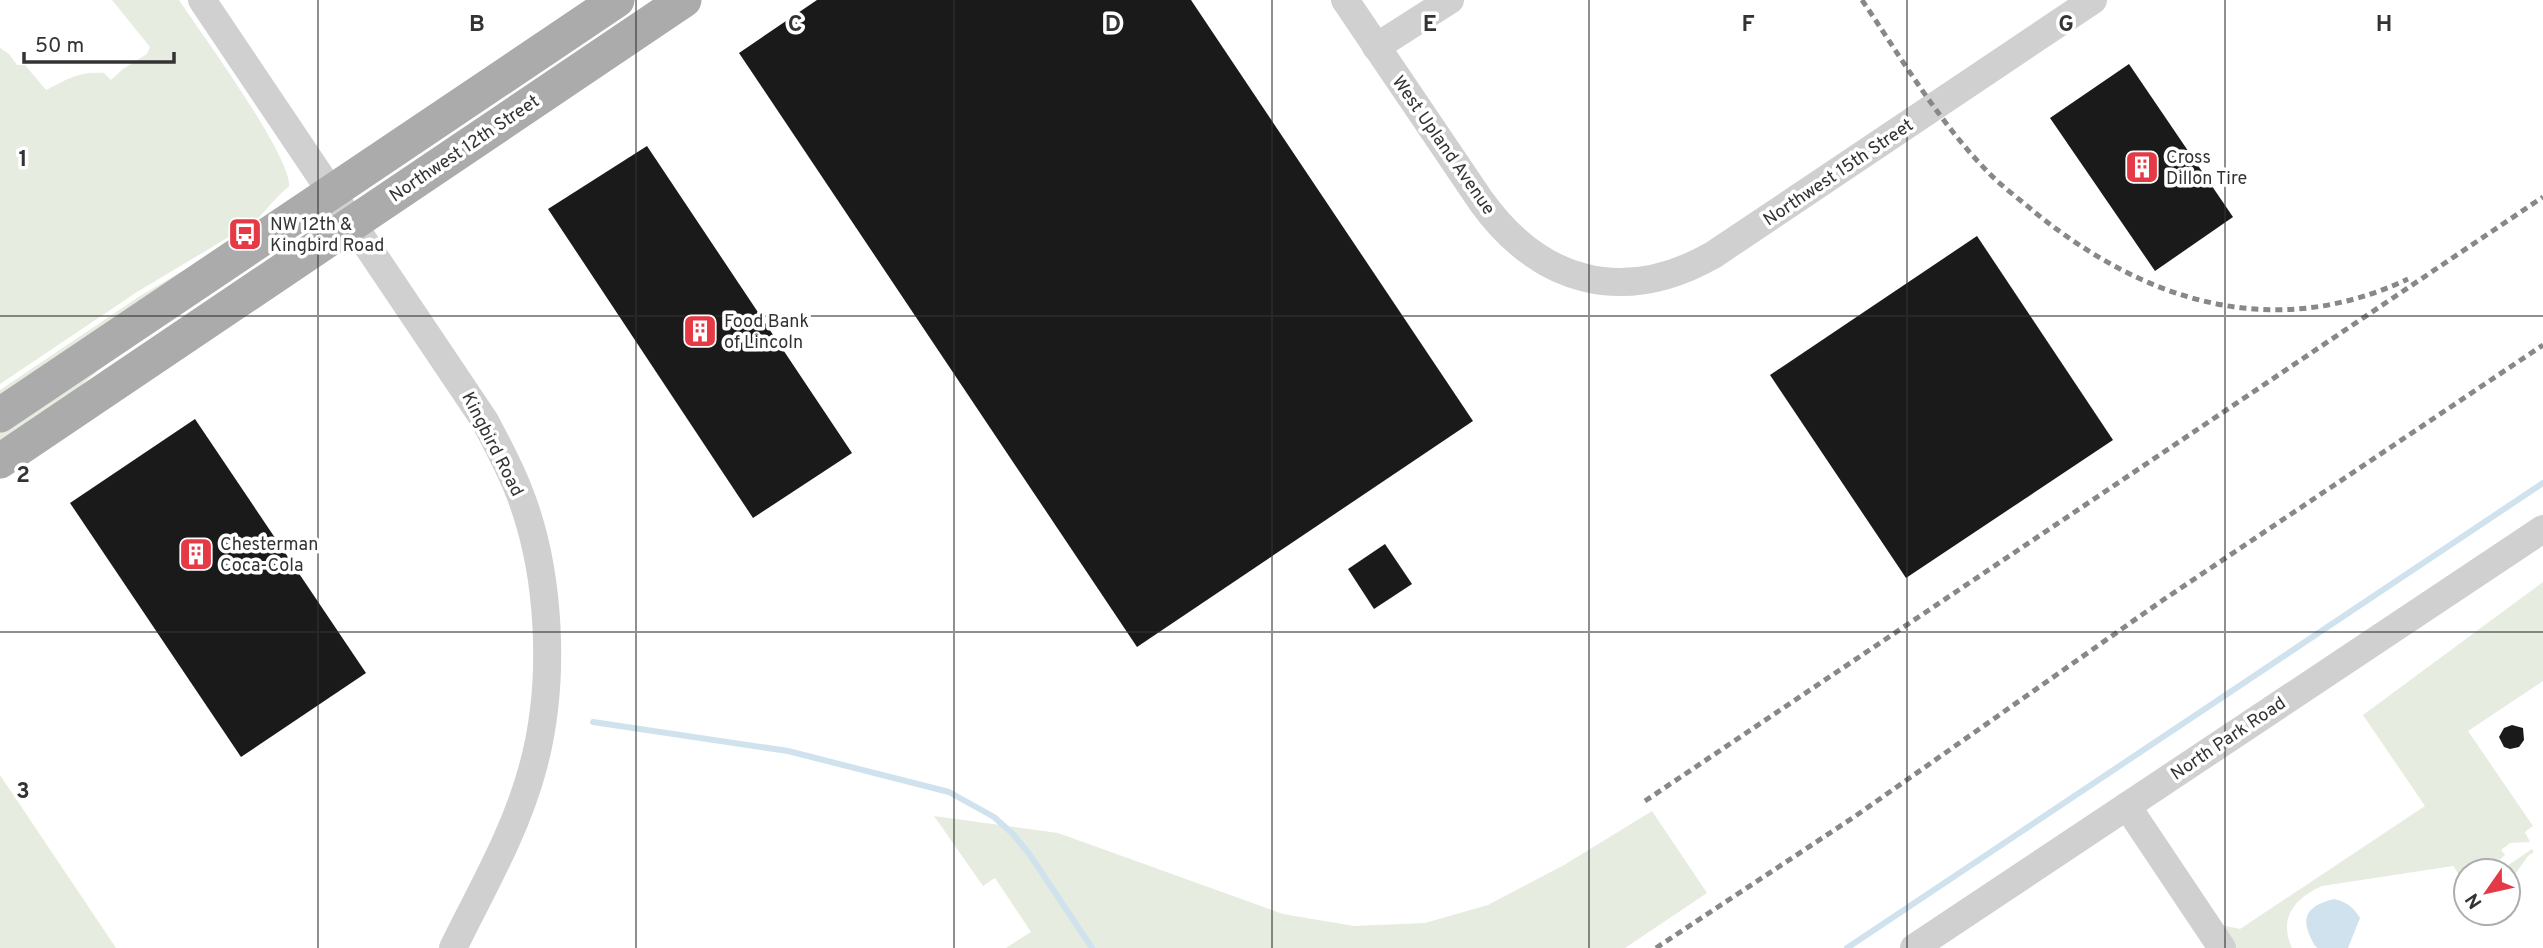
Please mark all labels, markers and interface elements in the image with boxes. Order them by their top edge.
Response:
text: B [469,11,485,40]
text: C [788,11,802,40]
text: D [1105,11,1121,40]
text: E [1423,11,1437,40]
text: F [1741,11,1755,40]
text: G [2058,11,2074,40]
text: H [2376,11,2392,40]
scale bar [24,21,175,65]
text: 50 m [35,33,84,60]
street label: West Upland Avenue [1386,72,1499,220]
street label: Northwest 12th Street [385,91,544,208]
street label: Northwest 15th Street [1759,114,1918,232]
text: 1 [18,146,28,175]
place label: Cross Dillon Tire [2166,147,2247,191]
building icon: Cross Dillon Tire [2123,148,2161,186]
place label: NW 12th & Kingbird Road [270,214,384,258]
bus stop icon: NW 12th & Kingbird Road [226,215,264,253]
place label: Food Bank of Lincoln [724,311,809,355]
building icon: Food Bank of Lincoln [681,312,719,350]
street label: Kingbird Road [455,389,528,501]
text: 2 [16,462,30,491]
place label: Chesterman Coca-Cola [220,534,318,578]
building icon: Chesterman Coca-Cola [177,535,215,573]
street label: North Park Road [2167,692,2291,786]
text: 3 [16,778,30,807]
north arrow [2452,857,2522,927]
text: N [2461,888,2488,913]

